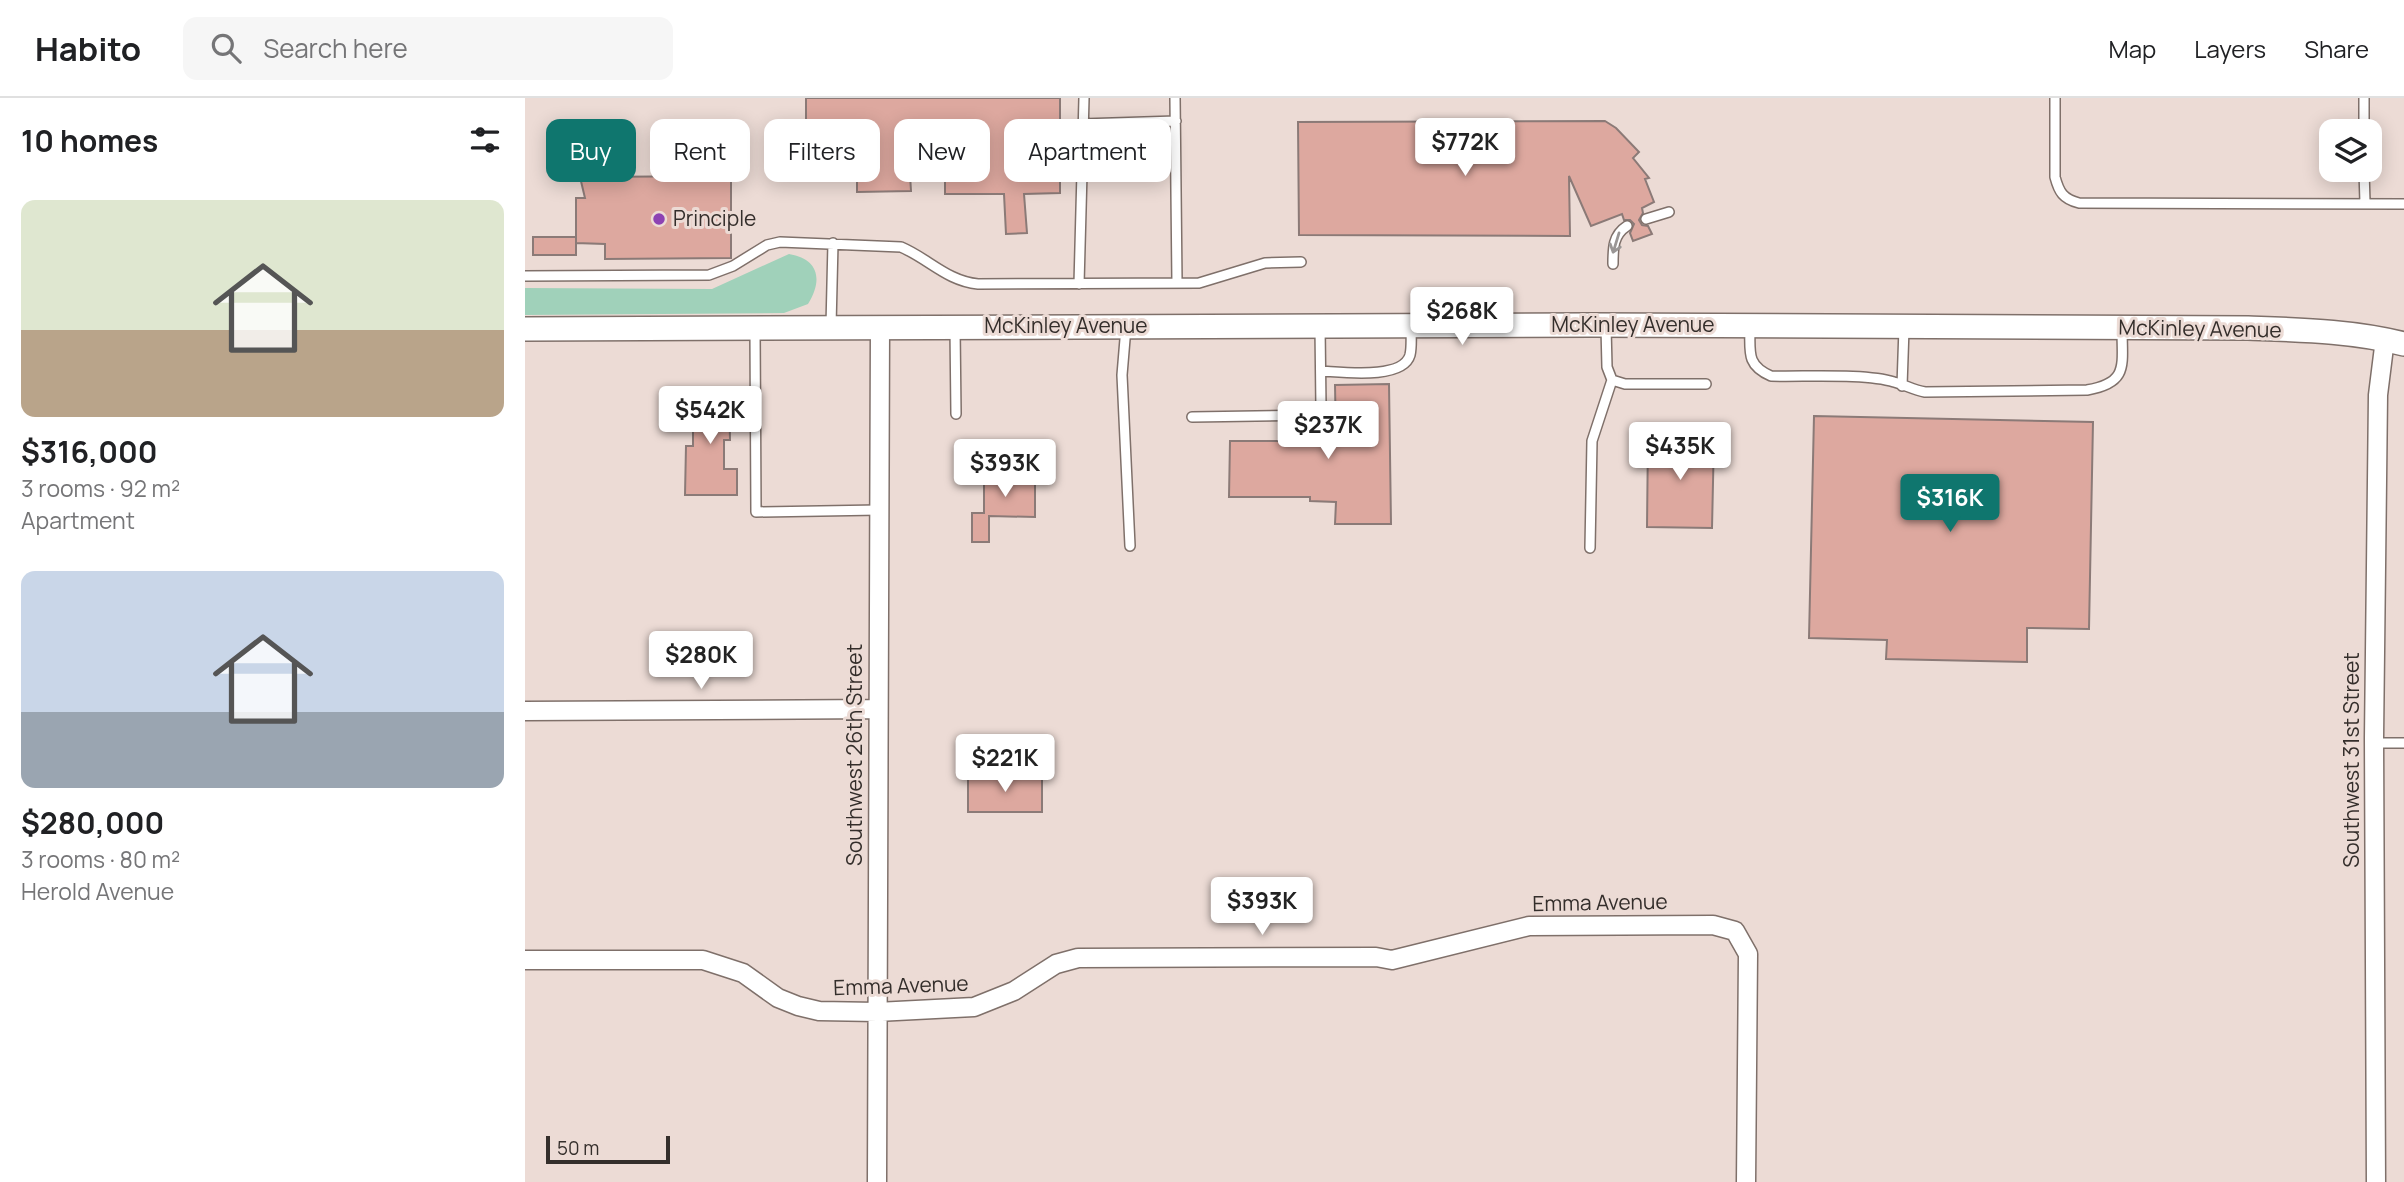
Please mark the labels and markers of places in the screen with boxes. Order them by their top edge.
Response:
pin: $772K [1416,118,1514,178]
place label: Principle [673,204,756,232]
marker: Principle [651,211,667,227]
pin: $268K [1413,288,1511,347]
pin: $542K [661,386,759,446]
pin: $237K [1279,402,1377,461]
pin: $435K [1631,422,1729,482]
pin: $393K [956,440,1054,499]
pin: $316K [1901,474,1999,534]
pin: $280K [652,632,750,691]
pin: $221K [956,734,1054,794]
pin: $393K [1213,878,1311,937]

